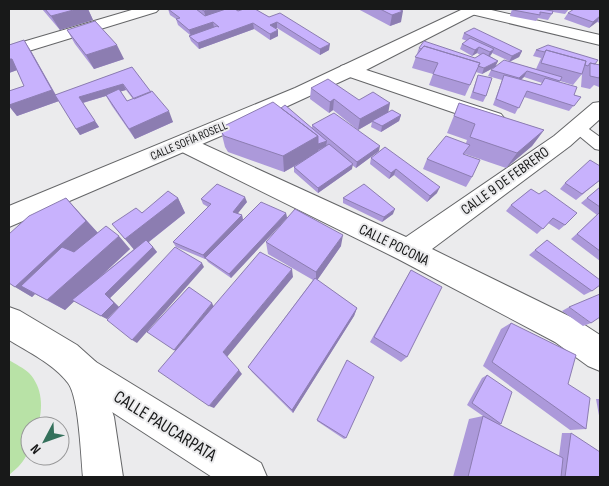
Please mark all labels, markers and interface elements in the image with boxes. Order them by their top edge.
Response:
street label: CALLE SOFÍA ROSELL [148,118,230,164]
street label: CALLE 9 DE FEBRERO [457,143,553,219]
street label: CALLE POCONA [356,220,433,270]
street label: CALLE PAUCARPATA [110,386,220,466]
north arrow [20,416,70,466]
text: N [27,441,44,458]

